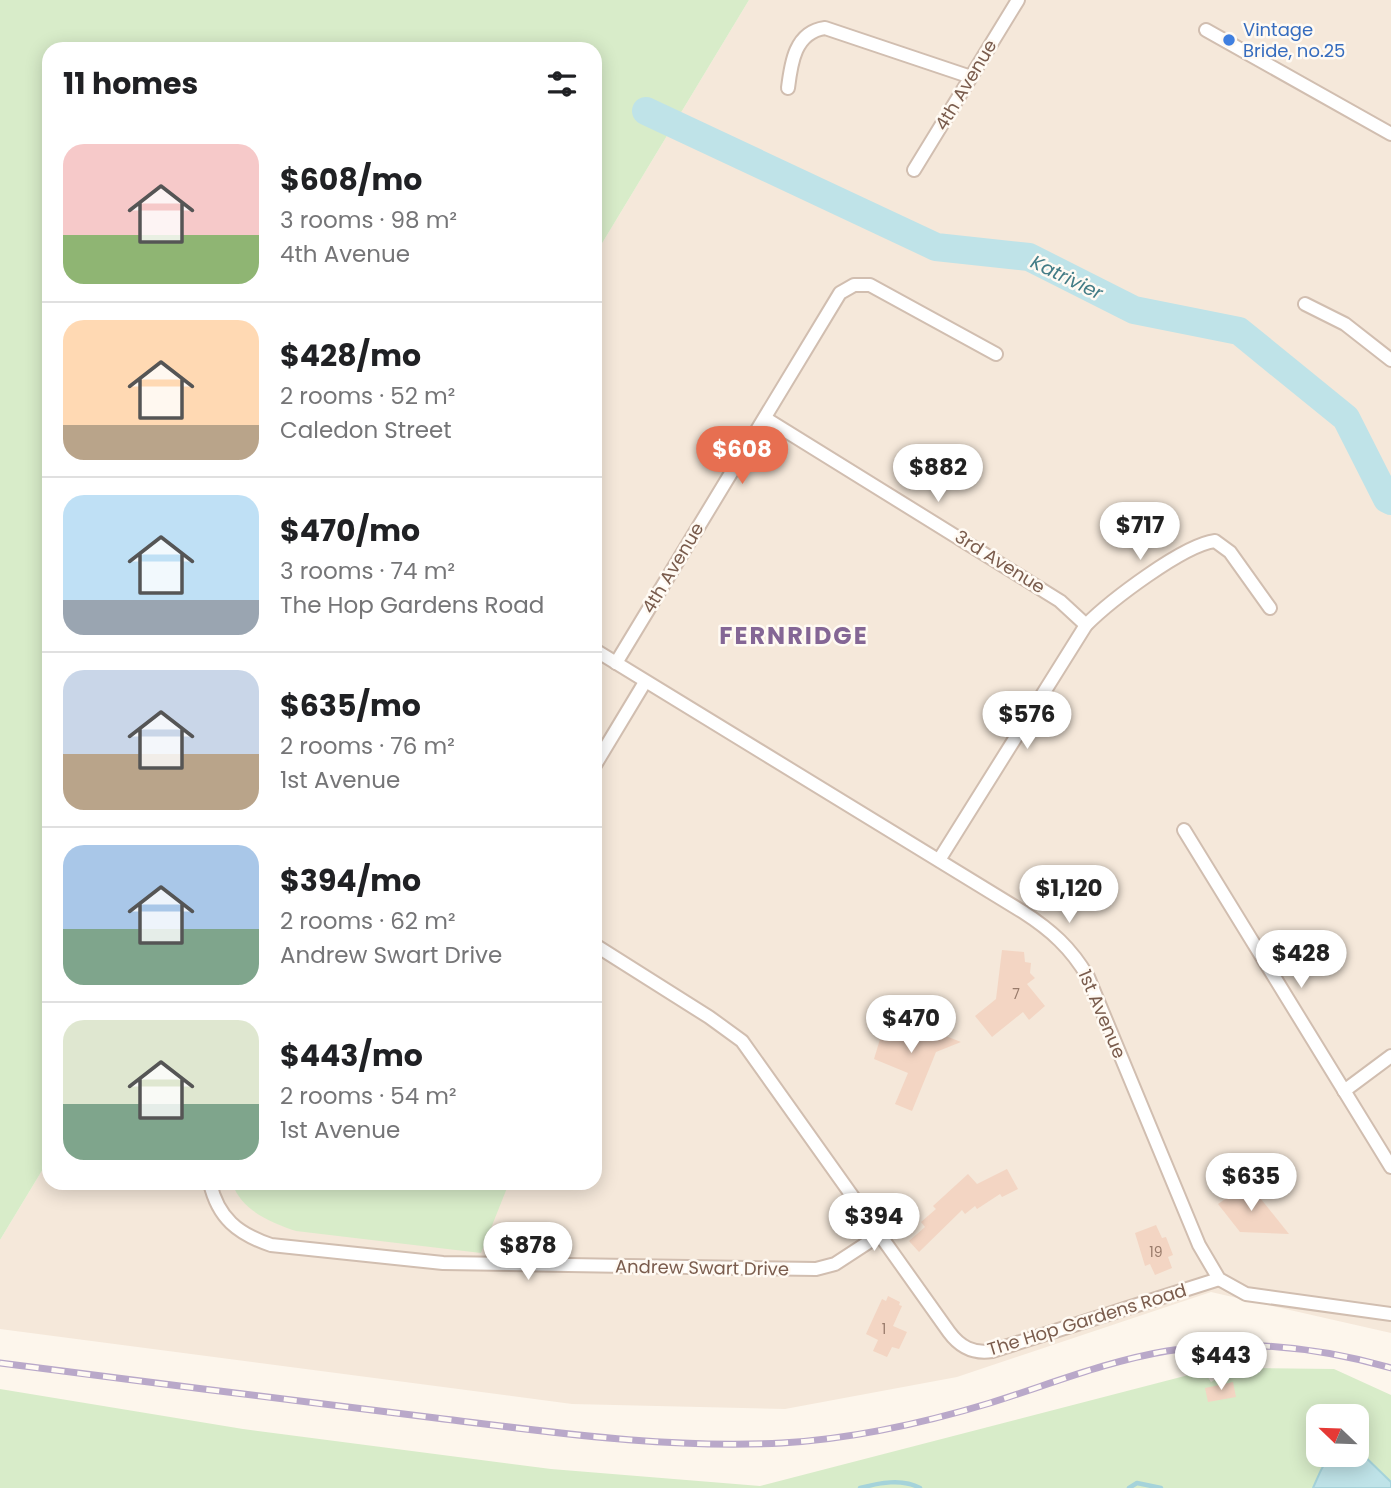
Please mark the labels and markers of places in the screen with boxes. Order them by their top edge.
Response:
place label: Vintage Bride, no.25 [1243,17,1345,63]
marker: Vintage Bride, no.25 [1221,32,1237,48]
pin: $608 [701,426,783,486]
pin: $882 [897,444,979,504]
pin: $717 [1099,503,1181,562]
pin: $576 [986,692,1068,751]
pin: $1,120 [1012,866,1126,925]
pin: $428 [1260,930,1342,990]
pin: $470 [870,996,952,1055]
pin: $635 [1210,1154,1292,1213]
pin: $394 [833,1194,915,1253]
pin: $878 [487,1222,569,1282]
pin: $443 [1180,1332,1262,1392]

